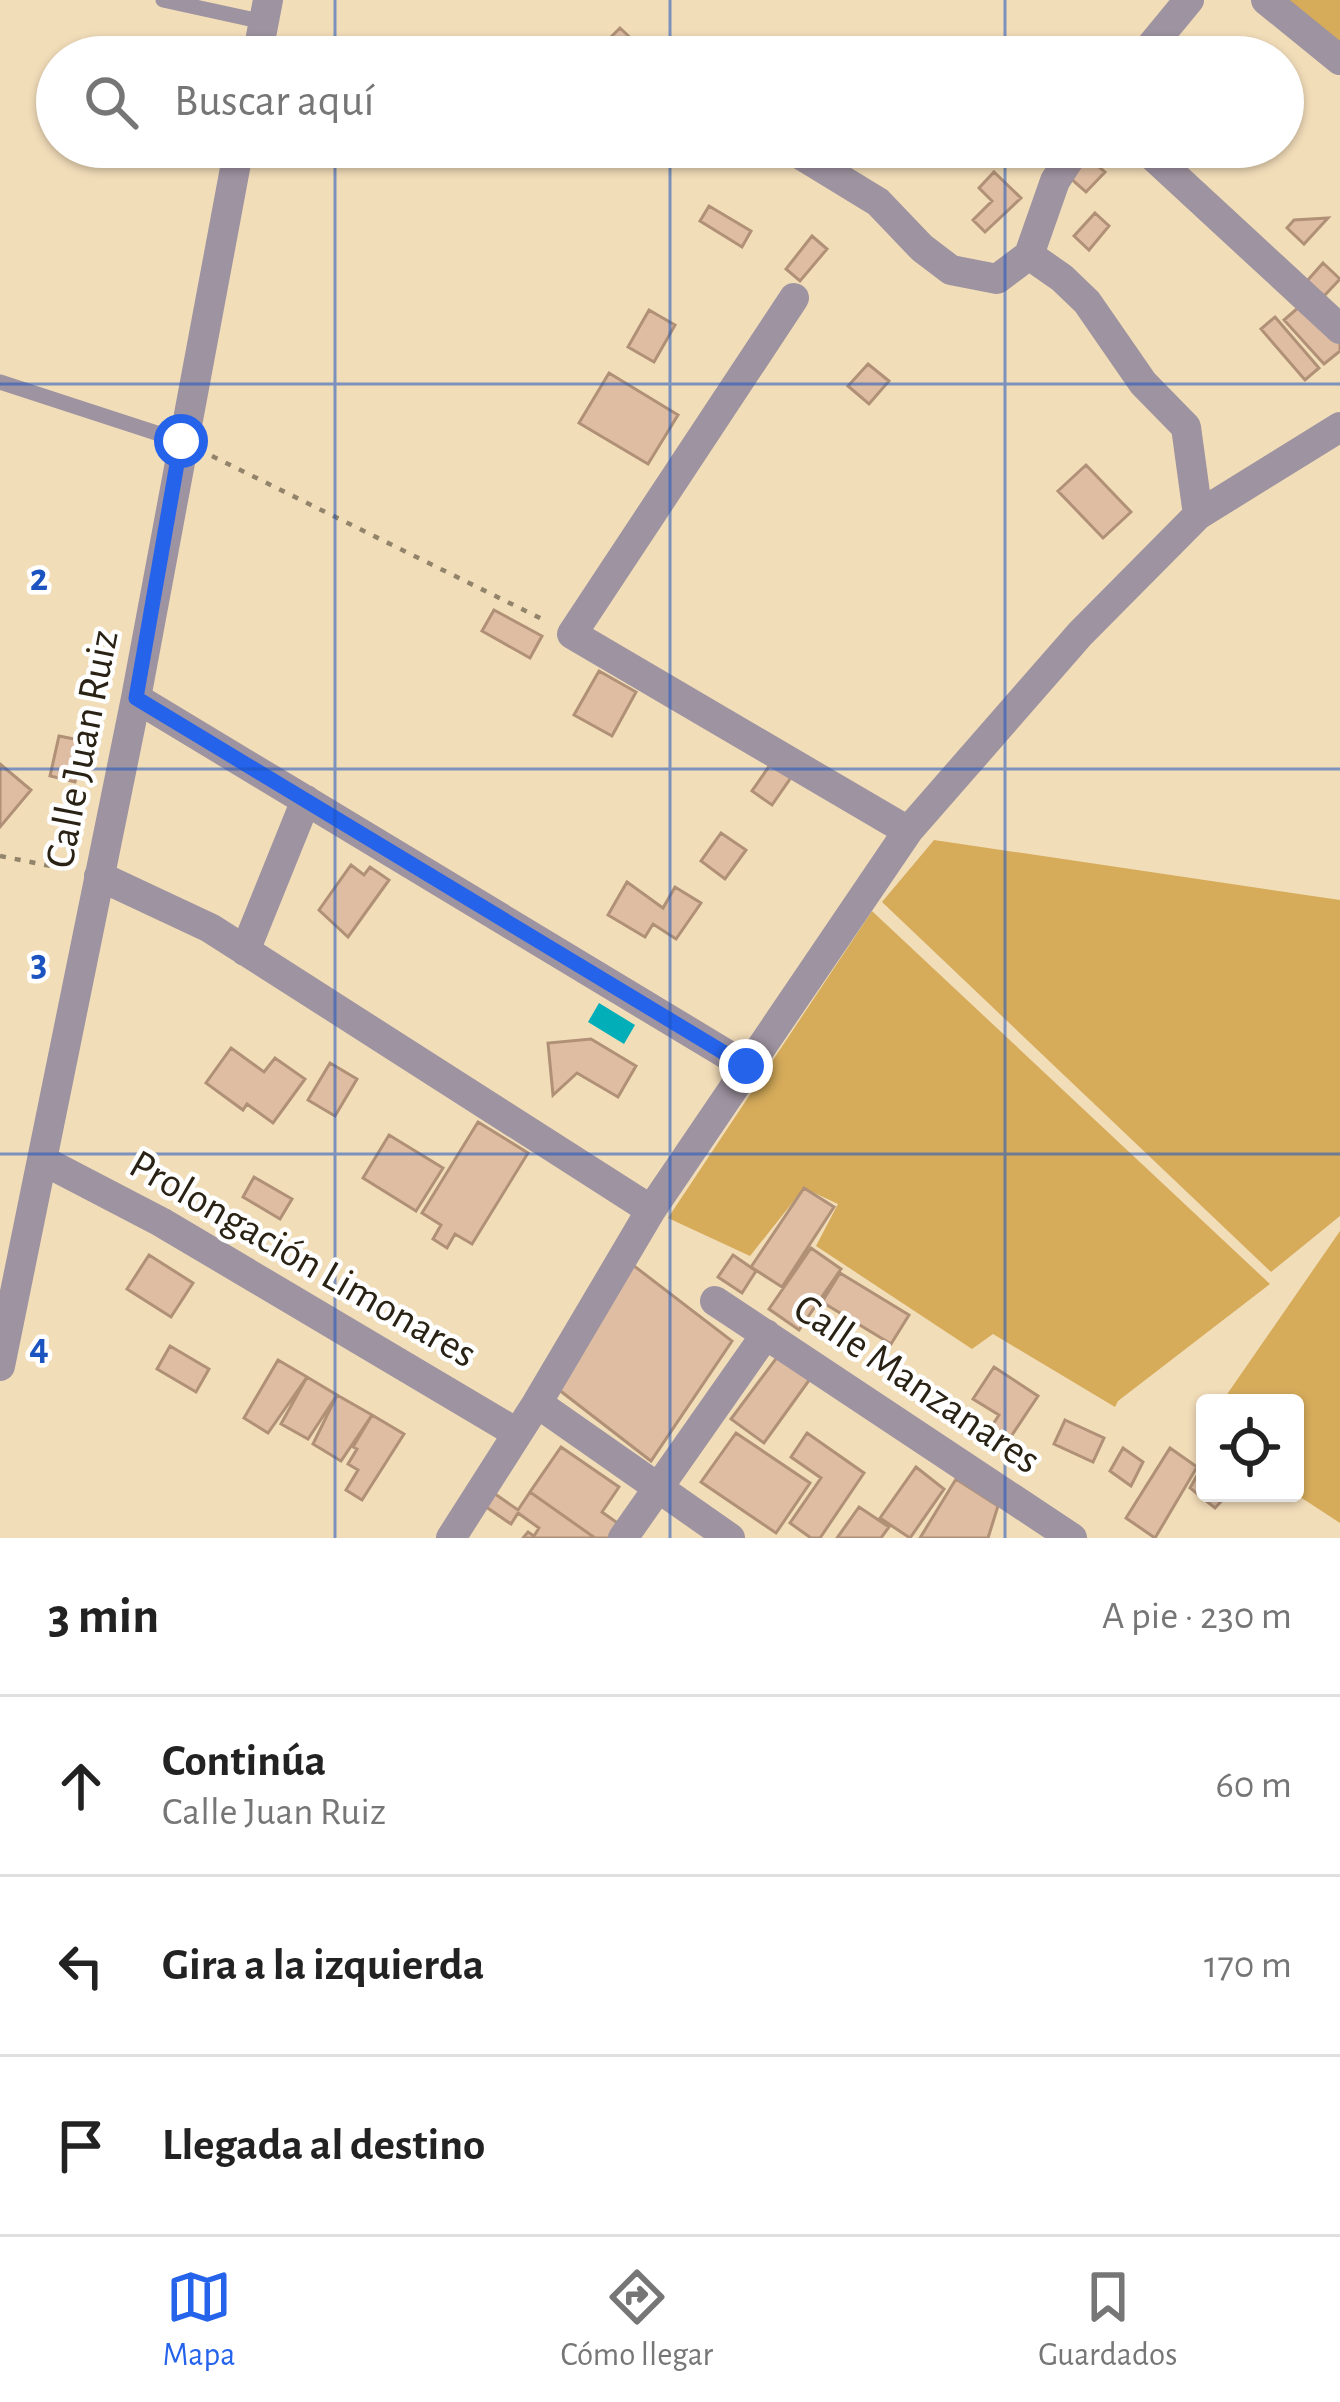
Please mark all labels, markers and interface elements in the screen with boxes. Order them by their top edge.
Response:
search box [36,36,1304,168]
icon: search [78,69,144,135]
text: Buscar aquí [174,79,374,124]
route start [154,414,208,468]
text: 2 [30,559,48,598]
street label: Calle Juan Ruiz [38,627,126,871]
text: 3 [31,944,47,983]
route end [719,1039,773,1093]
street label: Prolongación Limonares [123,1143,483,1375]
street label: Calle Manzanares [786,1286,1048,1482]
text: 4 [29,1328,49,1367]
map controls [1196,1394,1304,1502]
button: locate [1196,1394,1304,1502]
text: 3 min [48,1591,159,1642]
text: A pie · 230 m [1102,1597,1292,1636]
text: Continúa [162,1739,326,1784]
icon: ahead [48,1753,114,1819]
text: 60 m [1215,1766,1292,1805]
text: Calle Juan Ruiz [162,1793,386,1832]
icon: left [48,1933,114,1999]
text: Gira a la izquierda [162,1943,484,1988]
text: 170 m [1204,1946,1292,1985]
icon: arrive [48,2113,114,2179]
text: Llegada al destino [162,2123,485,2168]
tab: Mapa [162,2264,235,2376]
tab: Cómo llegar [560,2264,713,2376]
tab: Guardados [1038,2264,1178,2376]

